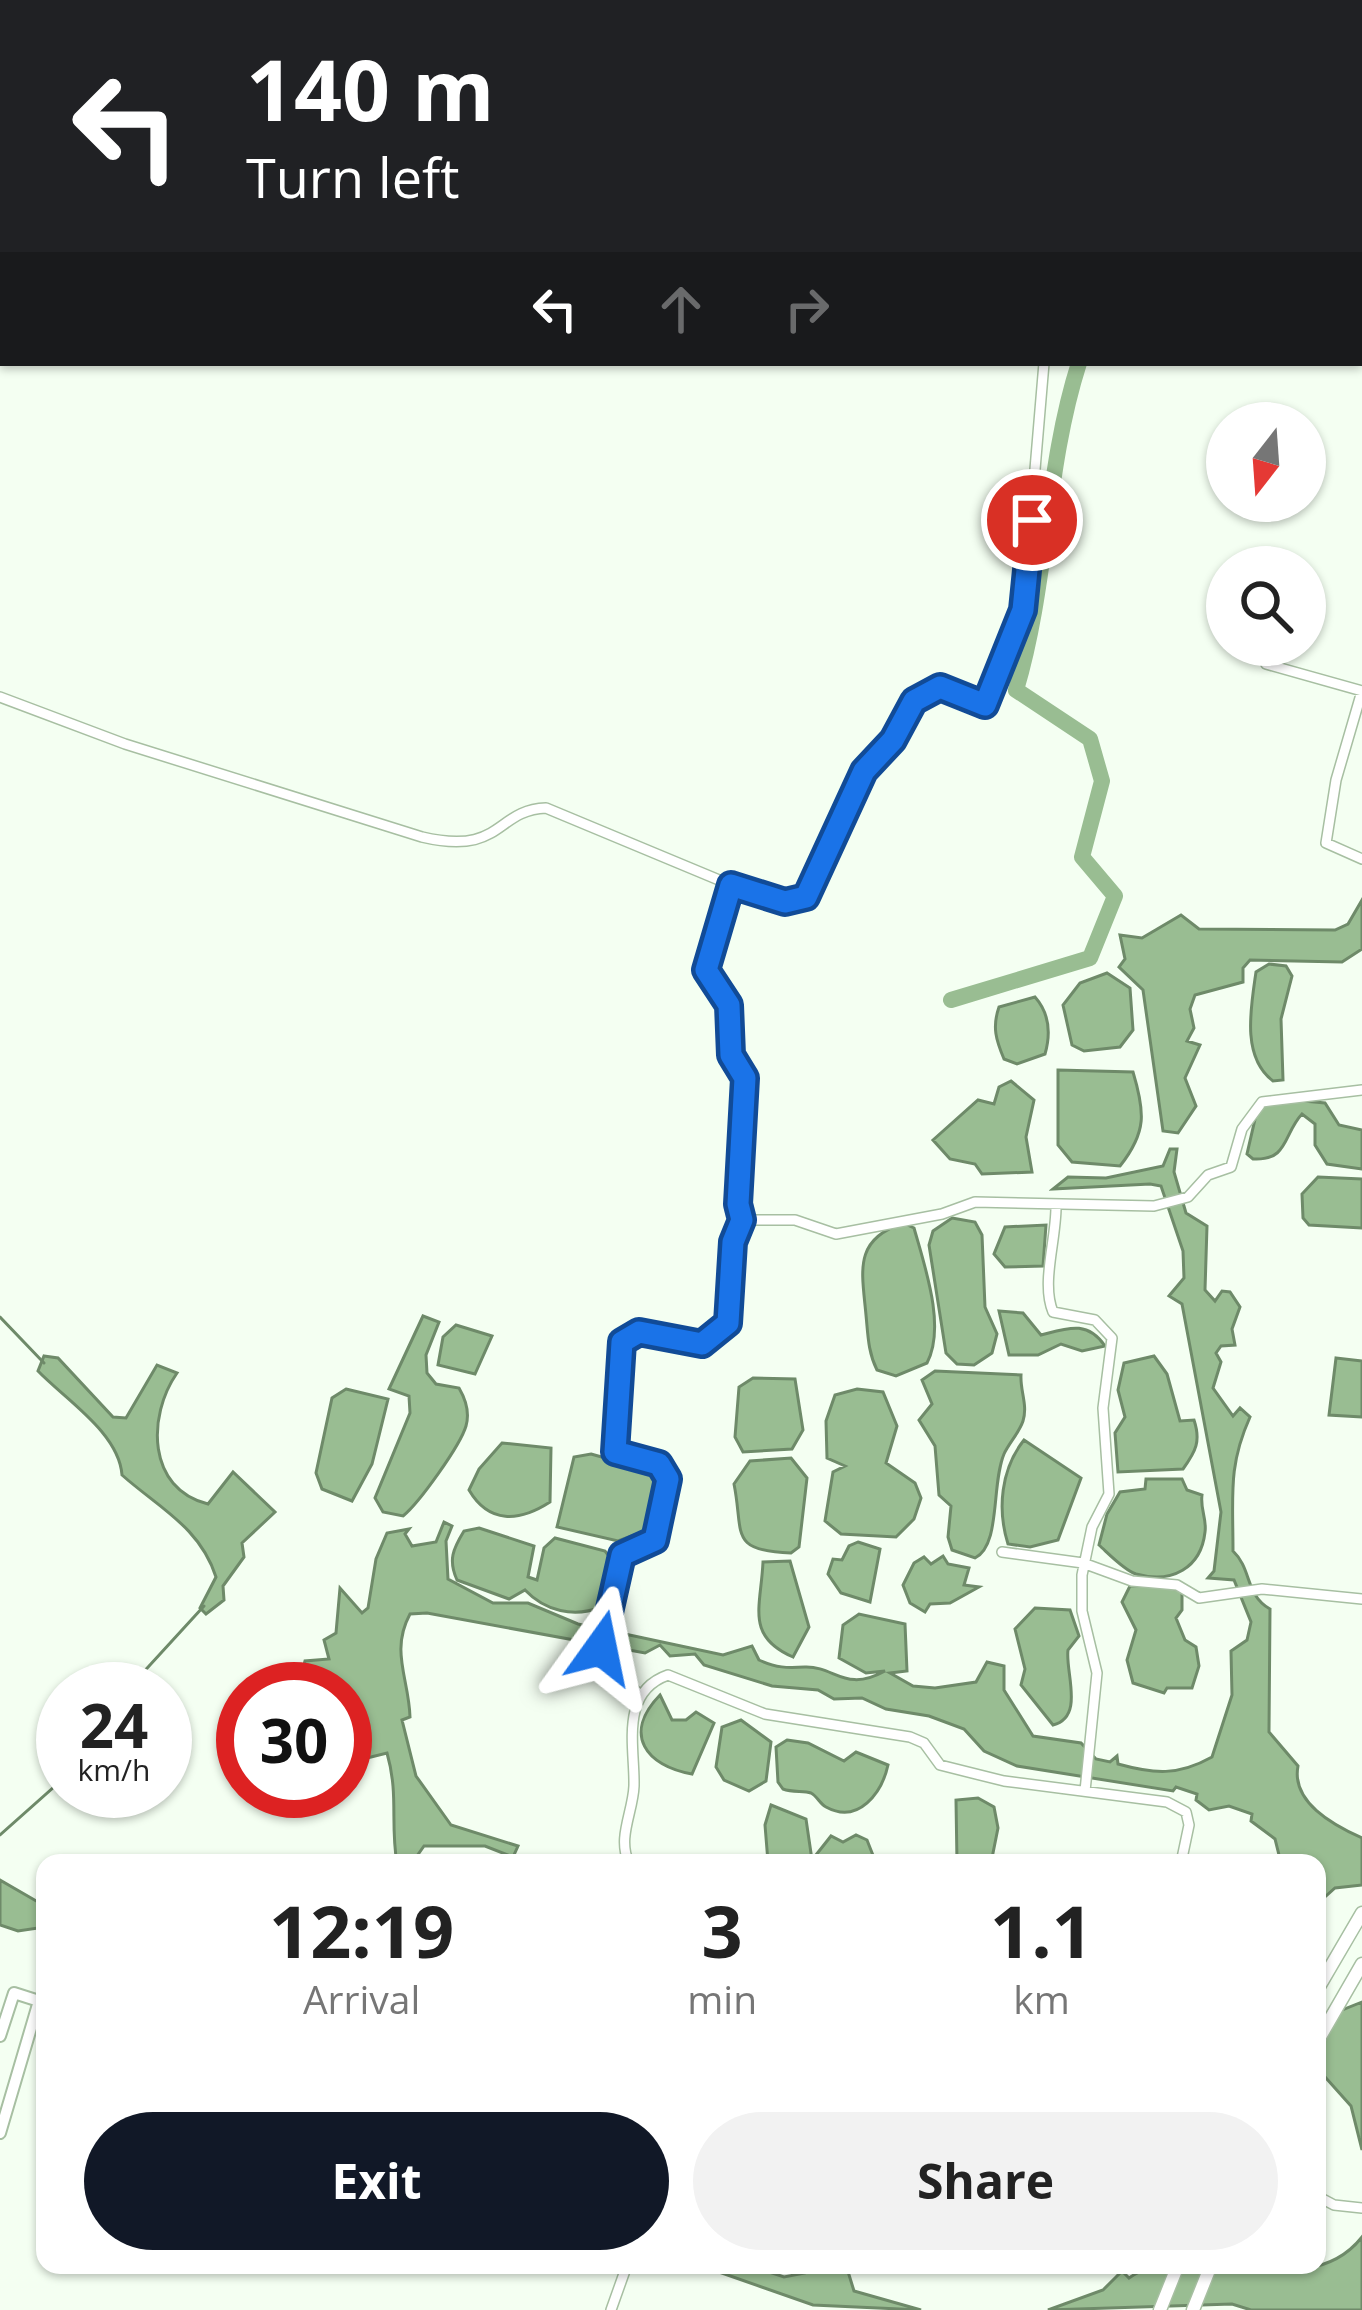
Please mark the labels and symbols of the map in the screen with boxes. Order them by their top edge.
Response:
north arrow [1206,402,1326,522]
pin [981,469,1083,571]
position arrow [538,1585,664,1711]
speed limit sign: 30 [216,1662,372,1818]

